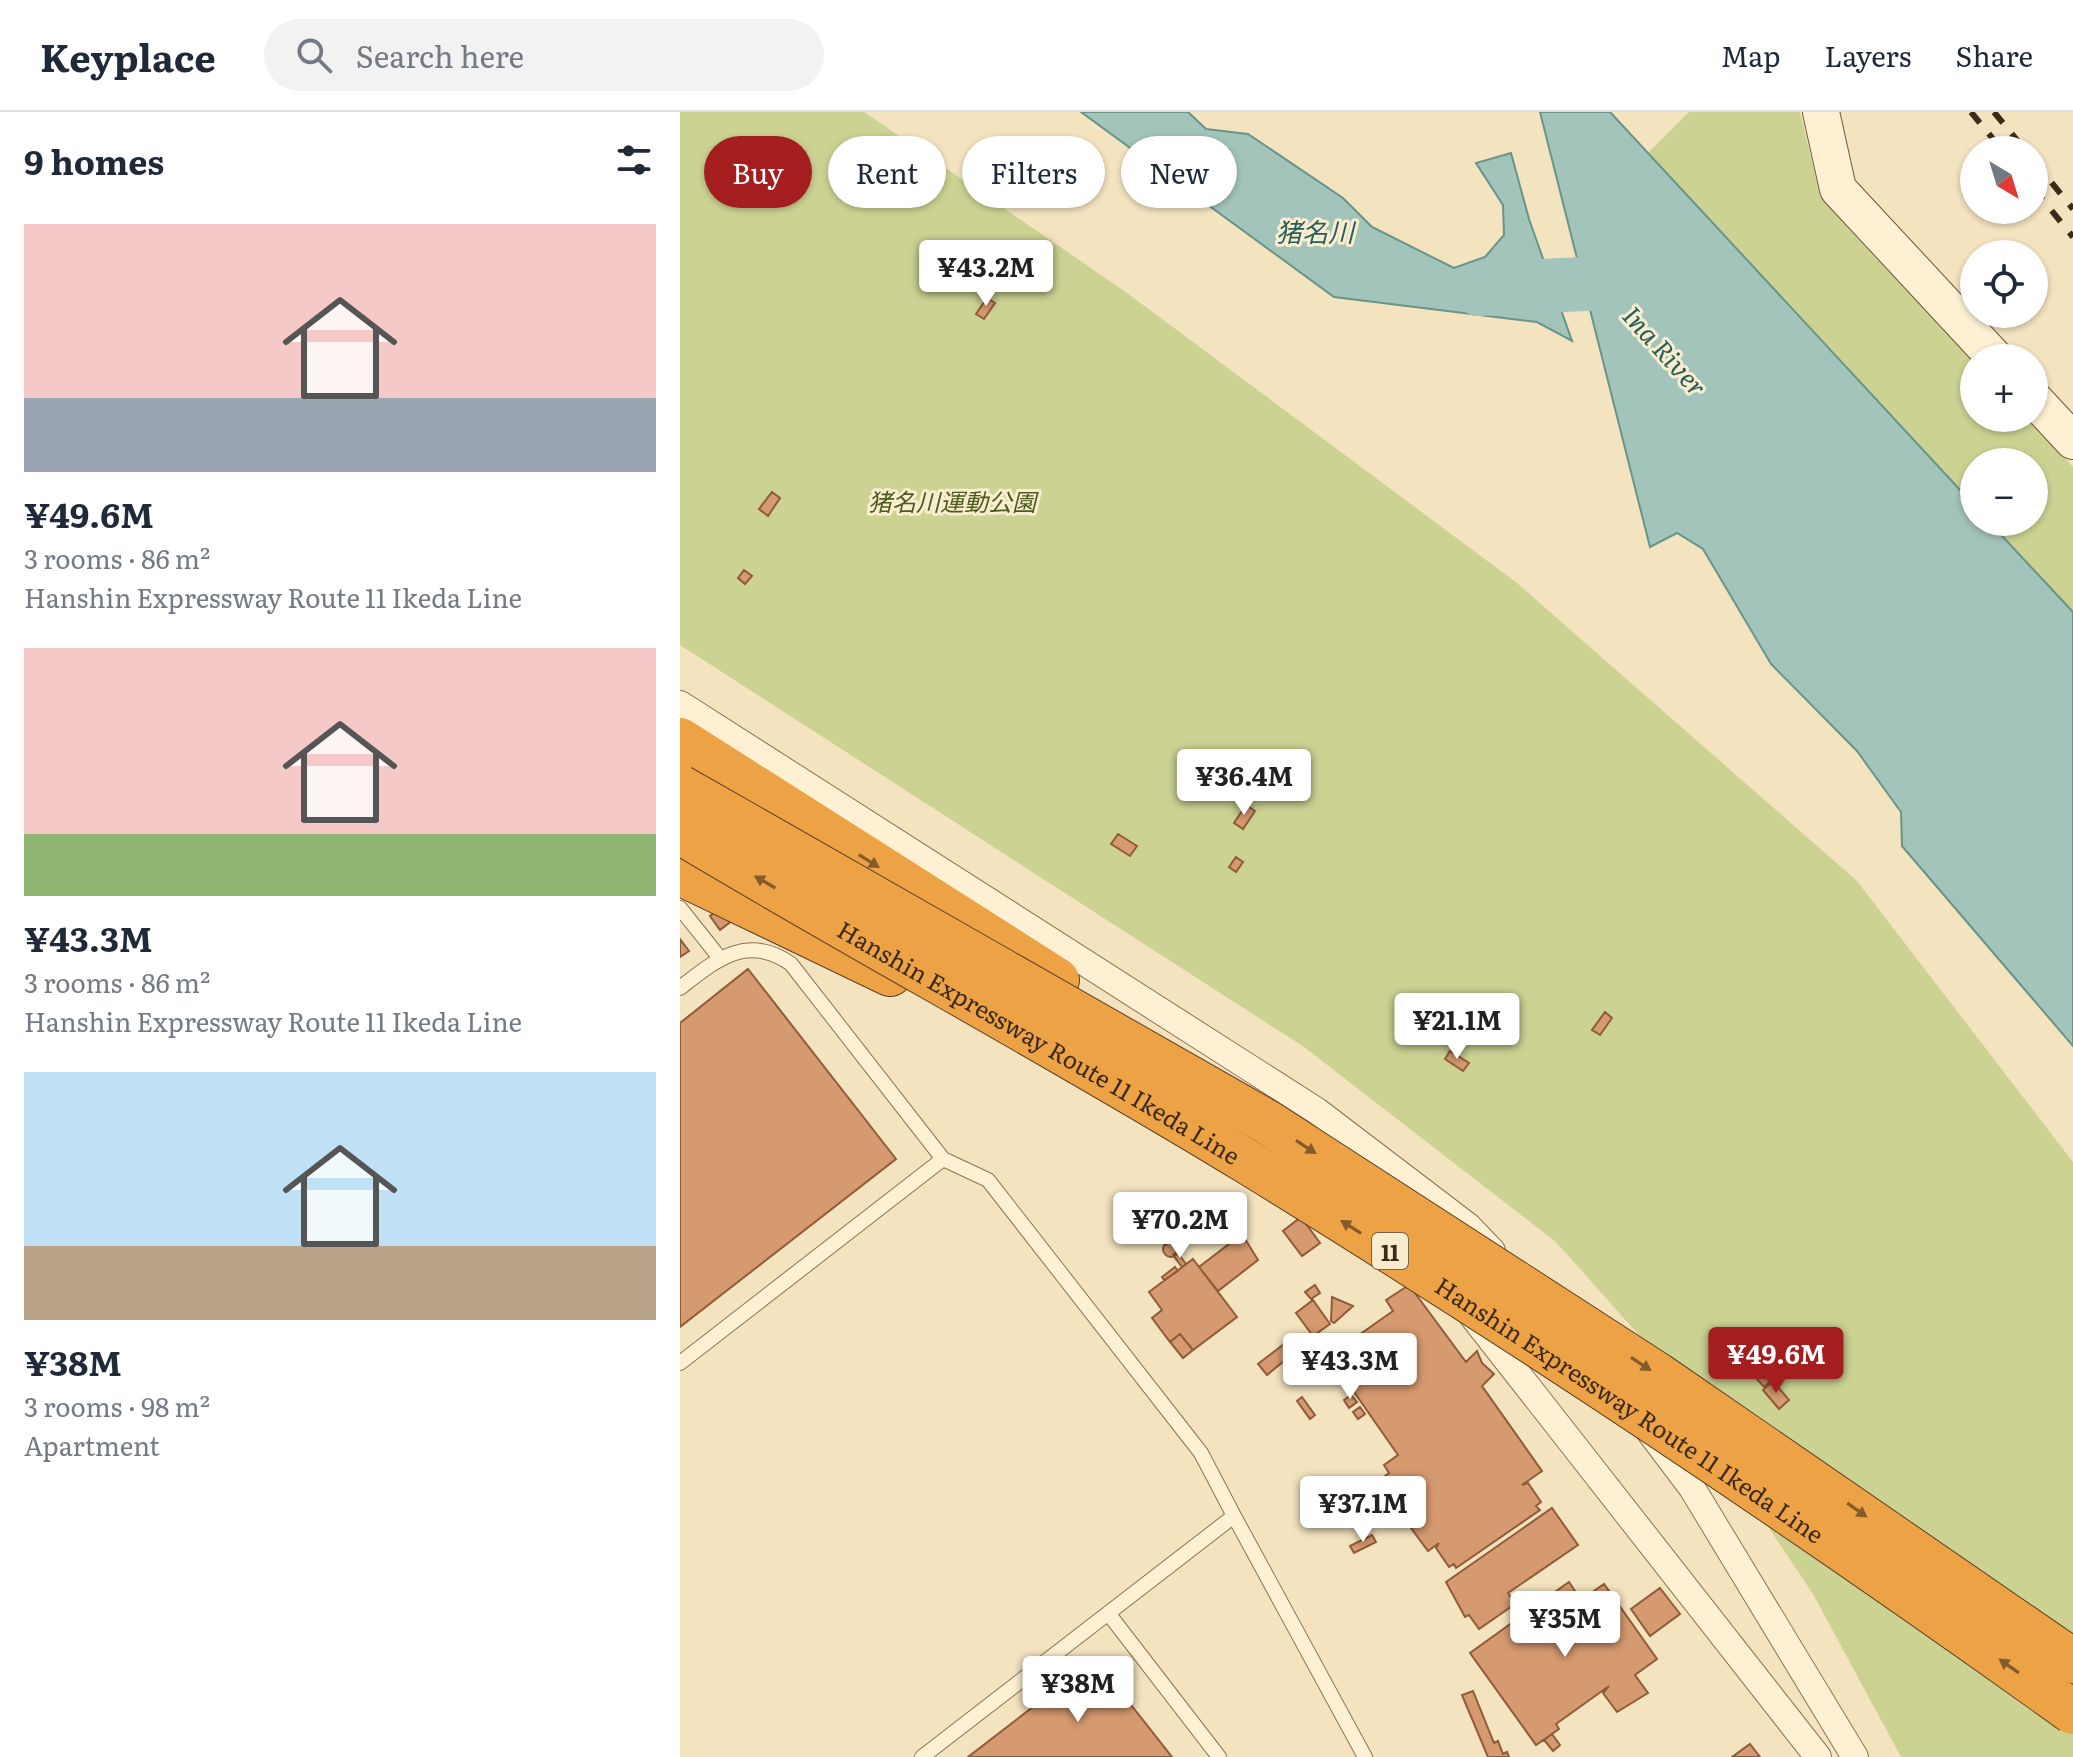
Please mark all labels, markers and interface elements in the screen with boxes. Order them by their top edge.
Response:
search box [264,19,824,91]
text: Keyplace [40,27,216,84]
icon: search [292,33,336,77]
text: Search here [356,33,524,77]
text: Map [1721,34,1780,76]
text: Layers [1824,34,1911,76]
text: Share [1955,34,2033,76]
text: 9 homes [24,135,164,185]
chip: Buy [704,136,812,208]
chip: Rent [828,136,946,208]
chip: Filters [962,136,1105,208]
chip: New [1121,136,1237,208]
north arrow [1960,136,2048,224]
map controls [1960,136,2048,536]
icon: filters [612,138,656,182]
water label: 猪名川 [1276,211,1357,250]
pin: ¥43.2M [921,240,1051,308]
button: locate [1960,240,2048,328]
text: ¥43.2M [937,246,1035,285]
icon: home [268,276,412,420]
water label: Ina River [1615,296,1717,404]
button: + [1960,344,2048,432]
button: − [1960,448,2048,536]
park label: 猪名川運動公園 [868,483,1039,518]
text: ¥49.6M [24,488,154,538]
text: 3 rooms · 86 m² [24,538,210,577]
text: Hanshin Expressway Route 11 Ikeda Line [24,577,522,616]
icon: home [268,700,412,844]
pin: ¥36.4M [1179,749,1309,817]
text: ¥36.4M [1195,755,1293,794]
one-way arrow [858,854,880,868]
one-way arrow [754,875,776,889]
street label: Hanshin Expressway Route 11 Ikeda Line [832,911,1248,1171]
text: ¥43.3M [24,912,153,962]
text: 3 rooms · 86 m² [24,962,210,1001]
pin: ¥21.1M [1392,993,1522,1061]
text: ¥21.1M [1412,999,1502,1038]
text: Hanshin Expressway Route 11 Ikeda Line [24,1001,522,1040]
icon: home [268,1124,412,1268]
one-way arrow [1295,1139,1317,1153]
pin: ¥70.2M [1115,1192,1245,1260]
text: ¥70.2M [1131,1198,1229,1237]
one-way arrow [1340,1220,1362,1234]
road number: 11 [1372,1233,1408,1269]
street label: Hanshin Expressway Route 11 Ikeda Line [1429,1267,1832,1550]
pin: ¥49.6M [1711,1327,1841,1395]
pin: ¥43.3M [1285,1333,1415,1401]
text: ¥49.6M [1726,1333,1826,1372]
text: ¥38M [24,1336,122,1386]
text: ¥43.3M [1301,1339,1399,1378]
one-way arrow [1631,1357,1652,1372]
text: 3 rooms · 98 m² [24,1386,210,1425]
text: Apartment [24,1425,160,1464]
pin: ¥37.1M [1298,1476,1428,1544]
text: ¥37.1M [1318,1482,1408,1521]
one-way arrow [1846,1502,1867,1517]
pin: ¥35M [1518,1591,1612,1659]
text: ¥35M [1528,1597,1602,1636]
pin: ¥38M [1031,1656,1125,1724]
one-way arrow [1999,1659,2020,1674]
text: ¥38M [1041,1662,1115,1701]

